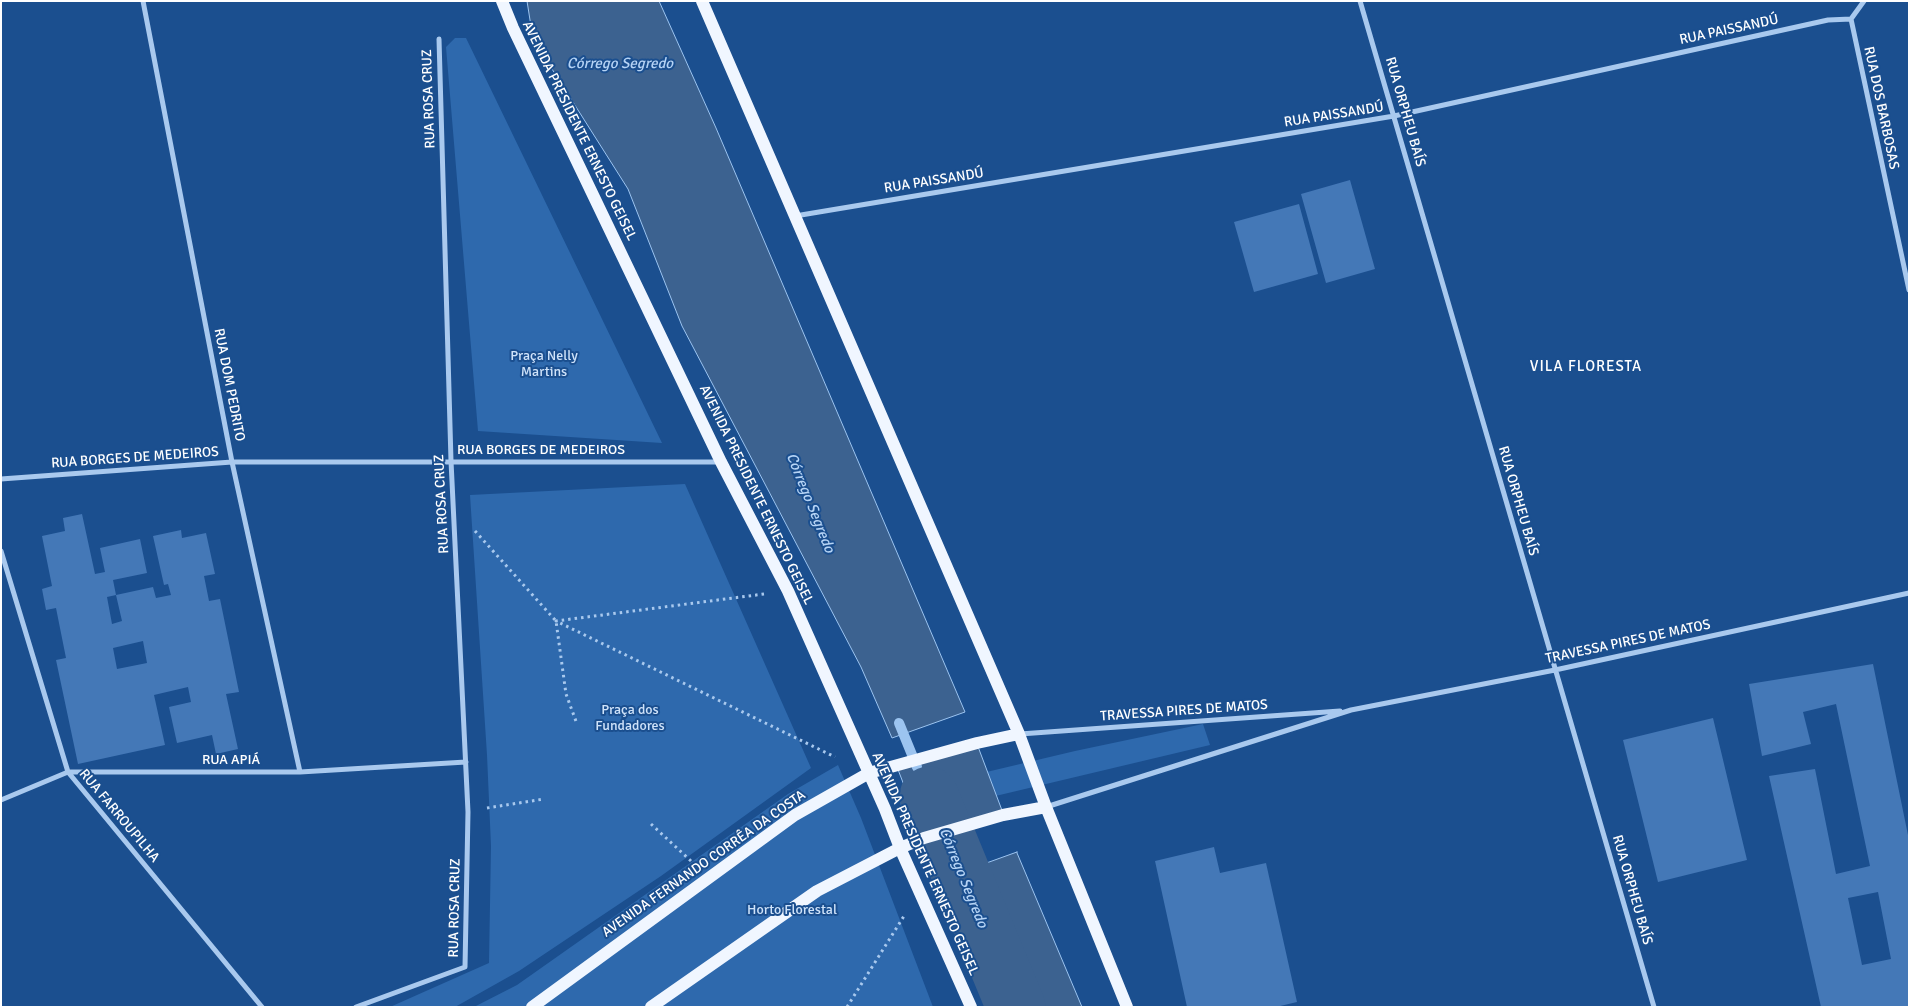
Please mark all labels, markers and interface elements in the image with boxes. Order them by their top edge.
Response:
street label: RUA PAISSANDÚ [1678,11,1780,49]
street label: AVENIDA PRESIDENTE ERNESTO GEISEL [518,18,640,244]
street label: RUA DOS BARBOSAS [1860,45,1902,171]
street label: RUA ROSA CRUZ [419,49,439,149]
water label: Córrego Segredo [567,55,673,73]
street label: RUA ORPHEU BAÍS [1381,55,1429,169]
street label: RUA PAISSANDÚ [1283,99,1385,131]
street label: RUA PAISSANDÚ [883,165,985,197]
street label: RUA DOM PEDRITO [210,327,248,443]
park label: Praça Nelly Martins [510,348,578,381]
district label: VILA FLORESTA [1528,358,1644,376]
street label: AVENIDA PRESIDENTE ERNESTO GEISEL [695,382,817,608]
street label: RUA BORGES DE MEDEIROS [457,442,625,458]
street label: RUA BORGES DE MEDEIROS [51,444,219,472]
street label: RUA ORPHEU BAÍS [1494,444,1542,558]
water label: Córrego Segredo [782,450,838,556]
street label: RUA ROSA CRUZ [431,454,453,554]
street label: TRAVESSA PIRES DE MATOS [1544,616,1712,668]
street label: TRAVESSA PIRES DE MATOS [1100,697,1268,725]
park label: Praça dos Fundadores [595,702,665,734]
street label: AVENIDA PRESIDENTE ERNESTO GEISEL [868,750,982,978]
street label: RUA APIÁ [202,752,260,768]
street label: RUA FARROUPILHA [75,766,163,866]
street label: AVENIDA FERNANDO CORRÊA DA COSTA [599,787,809,941]
water label: Córrego Segredo [935,825,991,931]
street label: RUA ORPHEU BAÍS [1608,833,1656,947]
street label: RUA ROSA CRUZ [446,858,464,958]
park label: Horto Florestal [747,902,837,918]

